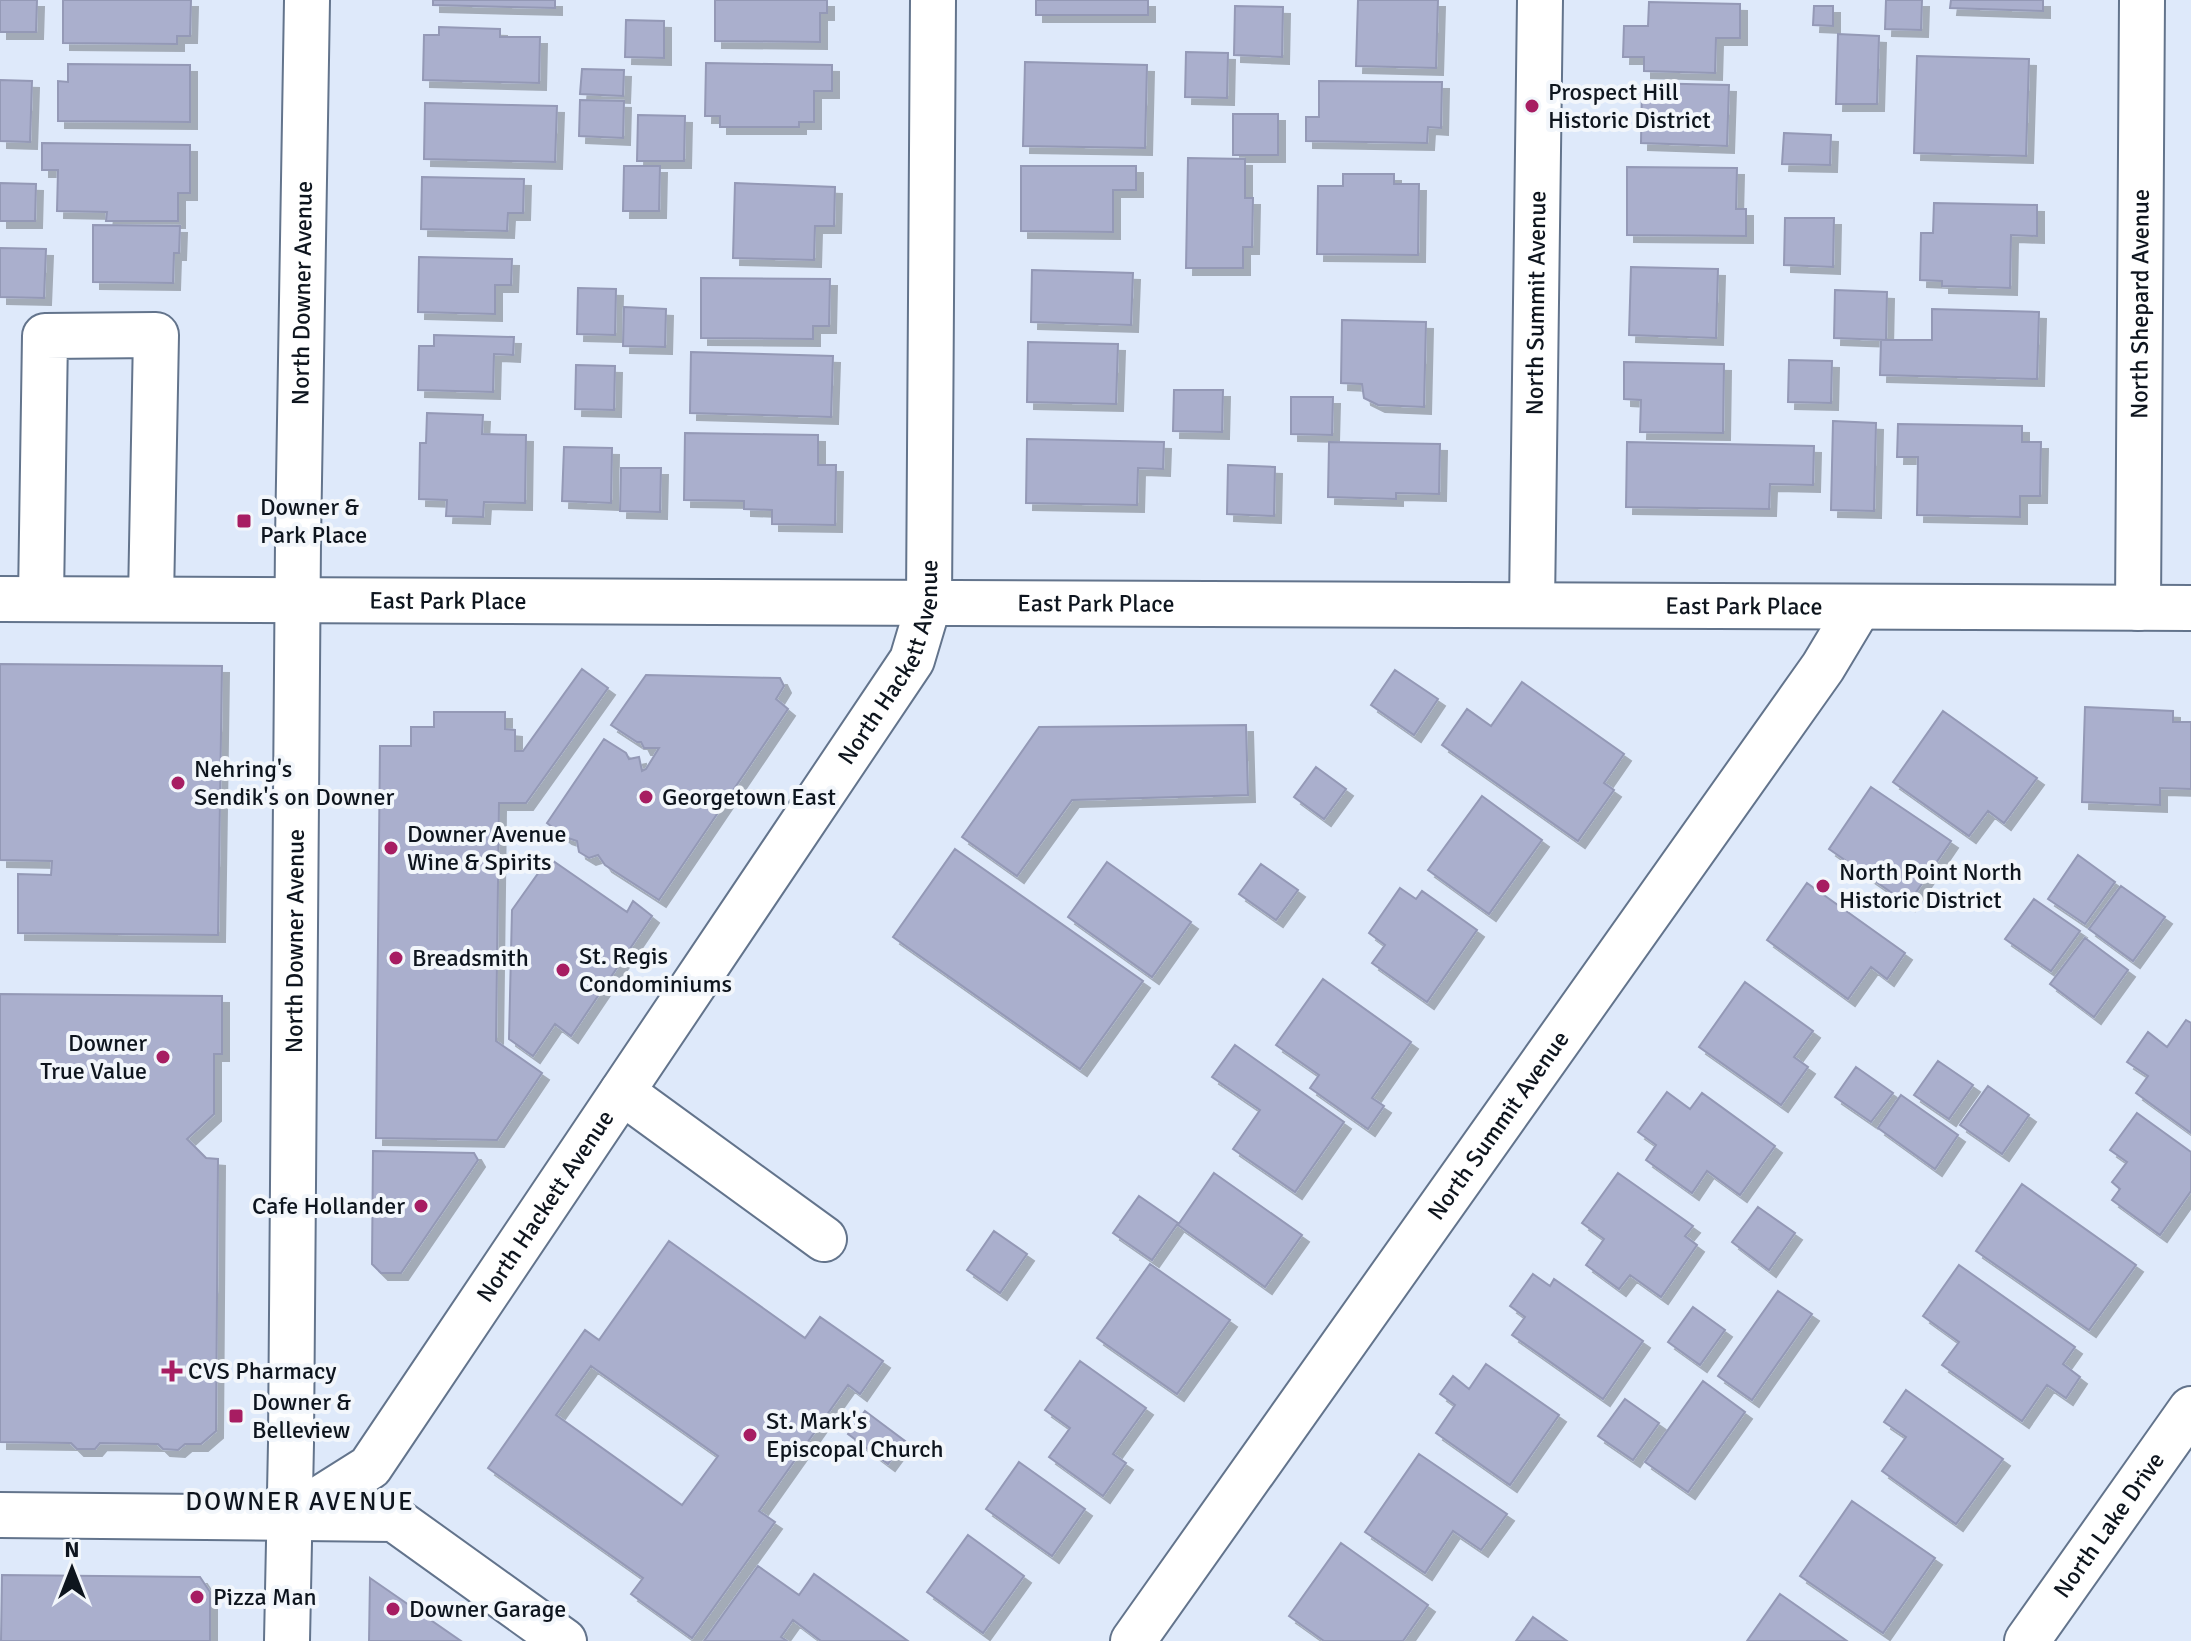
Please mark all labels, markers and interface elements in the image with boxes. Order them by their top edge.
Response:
place label: Prospect Hill Historic District [1548,77,1711,135]
marker: Prospect Hill Historic District [1523,97,1541,115]
street label: North Downer Avenue [285,181,319,406]
street label: North Shepard Avenue [2124,189,2156,419]
street label: North Summit Avenue [1520,190,1552,416]
place label: Downer & Park Place [260,492,367,550]
marker: Downer & Park Place [235,512,253,530]
street label: North Hackett Avenue [831,560,945,770]
street label: East Park Place [369,586,527,616]
street label: East Park Place [1017,588,1175,619]
street label: East Park Place [1665,591,1823,621]
place label: Nehring's Sendik's on Downer [194,754,394,812]
marker: Nehring's Sendik's on Downer [169,774,187,792]
place label: Georgetown East [662,782,836,812]
marker: Georgetown East [637,788,655,806]
place label: Downer Avenue Wine & Spirits [407,819,566,877]
street label: North Downer Avenue [279,829,311,1053]
marker: Downer Avenue Wine & Spirits [382,839,400,857]
place label: North Point North Historic District [1839,857,2022,915]
marker: North Point North Historic District [1814,877,1832,895]
place label: St. Regis Condominiums [579,941,732,999]
place label: Breadsmith [412,943,529,973]
marker: Breadsmith [387,949,405,967]
marker: St. Regis Condominiums [554,961,572,979]
street label: North Summit Avenue [1421,1025,1576,1226]
place label: Downer True Value [40,1028,147,1086]
marker: Downer True Value [154,1048,172,1066]
street label: North Hackett Avenue [470,1104,620,1308]
place label: Cafe Hollander [252,1191,405,1221]
marker: Cafe Hollander [412,1197,430,1215]
place label: CVS Pharmacy [188,1356,337,1386]
marker: CVS Pharmacy [163,1362,181,1380]
place label: Downer & Belleview [252,1387,351,1445]
place label: St. Mark's Episcopal Church [766,1406,944,1464]
marker: Downer & Belleview [227,1407,245,1425]
marker: St. Mark's Episcopal Church [741,1426,759,1444]
street label: North Lake Drive [2047,1446,2171,1604]
district label: DOWNER AVENUE [185,1486,415,1518]
north arrow [32,1529,112,1609]
text: N [64,1536,80,1563]
place label: Pizza Man [213,1582,317,1612]
marker: Pizza Man [188,1588,206,1606]
place label: Downer Garage [409,1594,566,1624]
marker: Downer Garage [384,1600,402,1618]

